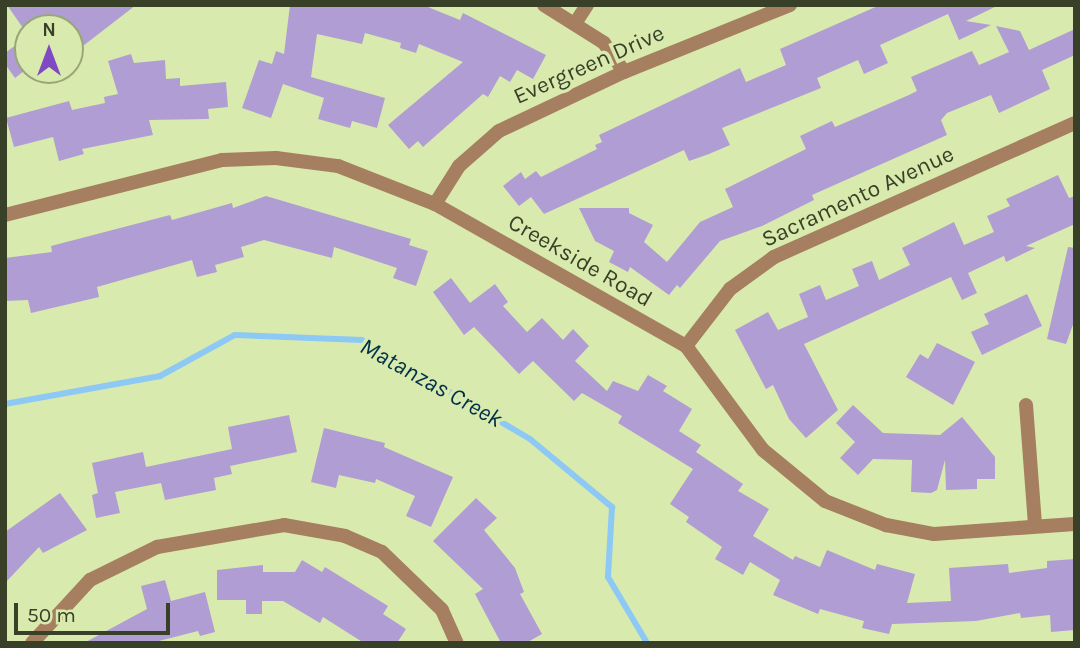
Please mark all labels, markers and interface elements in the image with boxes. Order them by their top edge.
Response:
north arrow [14,14,84,84]
text: N [42,19,56,41]
street label: Evergreen Drive [509,19,669,111]
street label: Sacramento Avenue [757,140,959,254]
street label: Creekside Road [503,209,657,313]
water label: Matanzas Creek [355,332,507,434]
scale bar [18,588,173,632]
text: 50 m [27,603,76,627]

